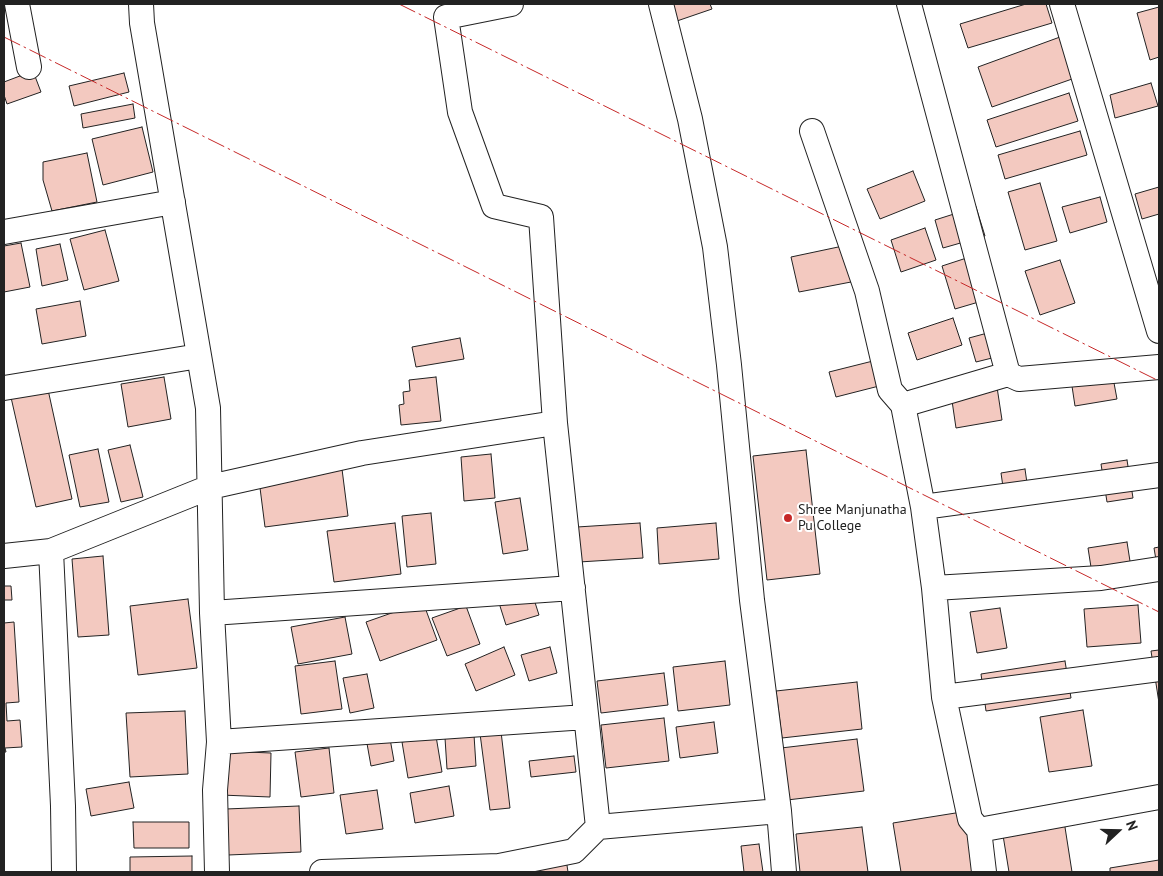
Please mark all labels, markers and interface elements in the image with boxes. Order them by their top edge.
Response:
place label: Shree Manjunatha Pu College [798,502,907,534]
marker: Shree Manjunatha Pu College [782,512,794,524]
north arrow [1093,806,1143,856]
text: N [1122,818,1142,833]

